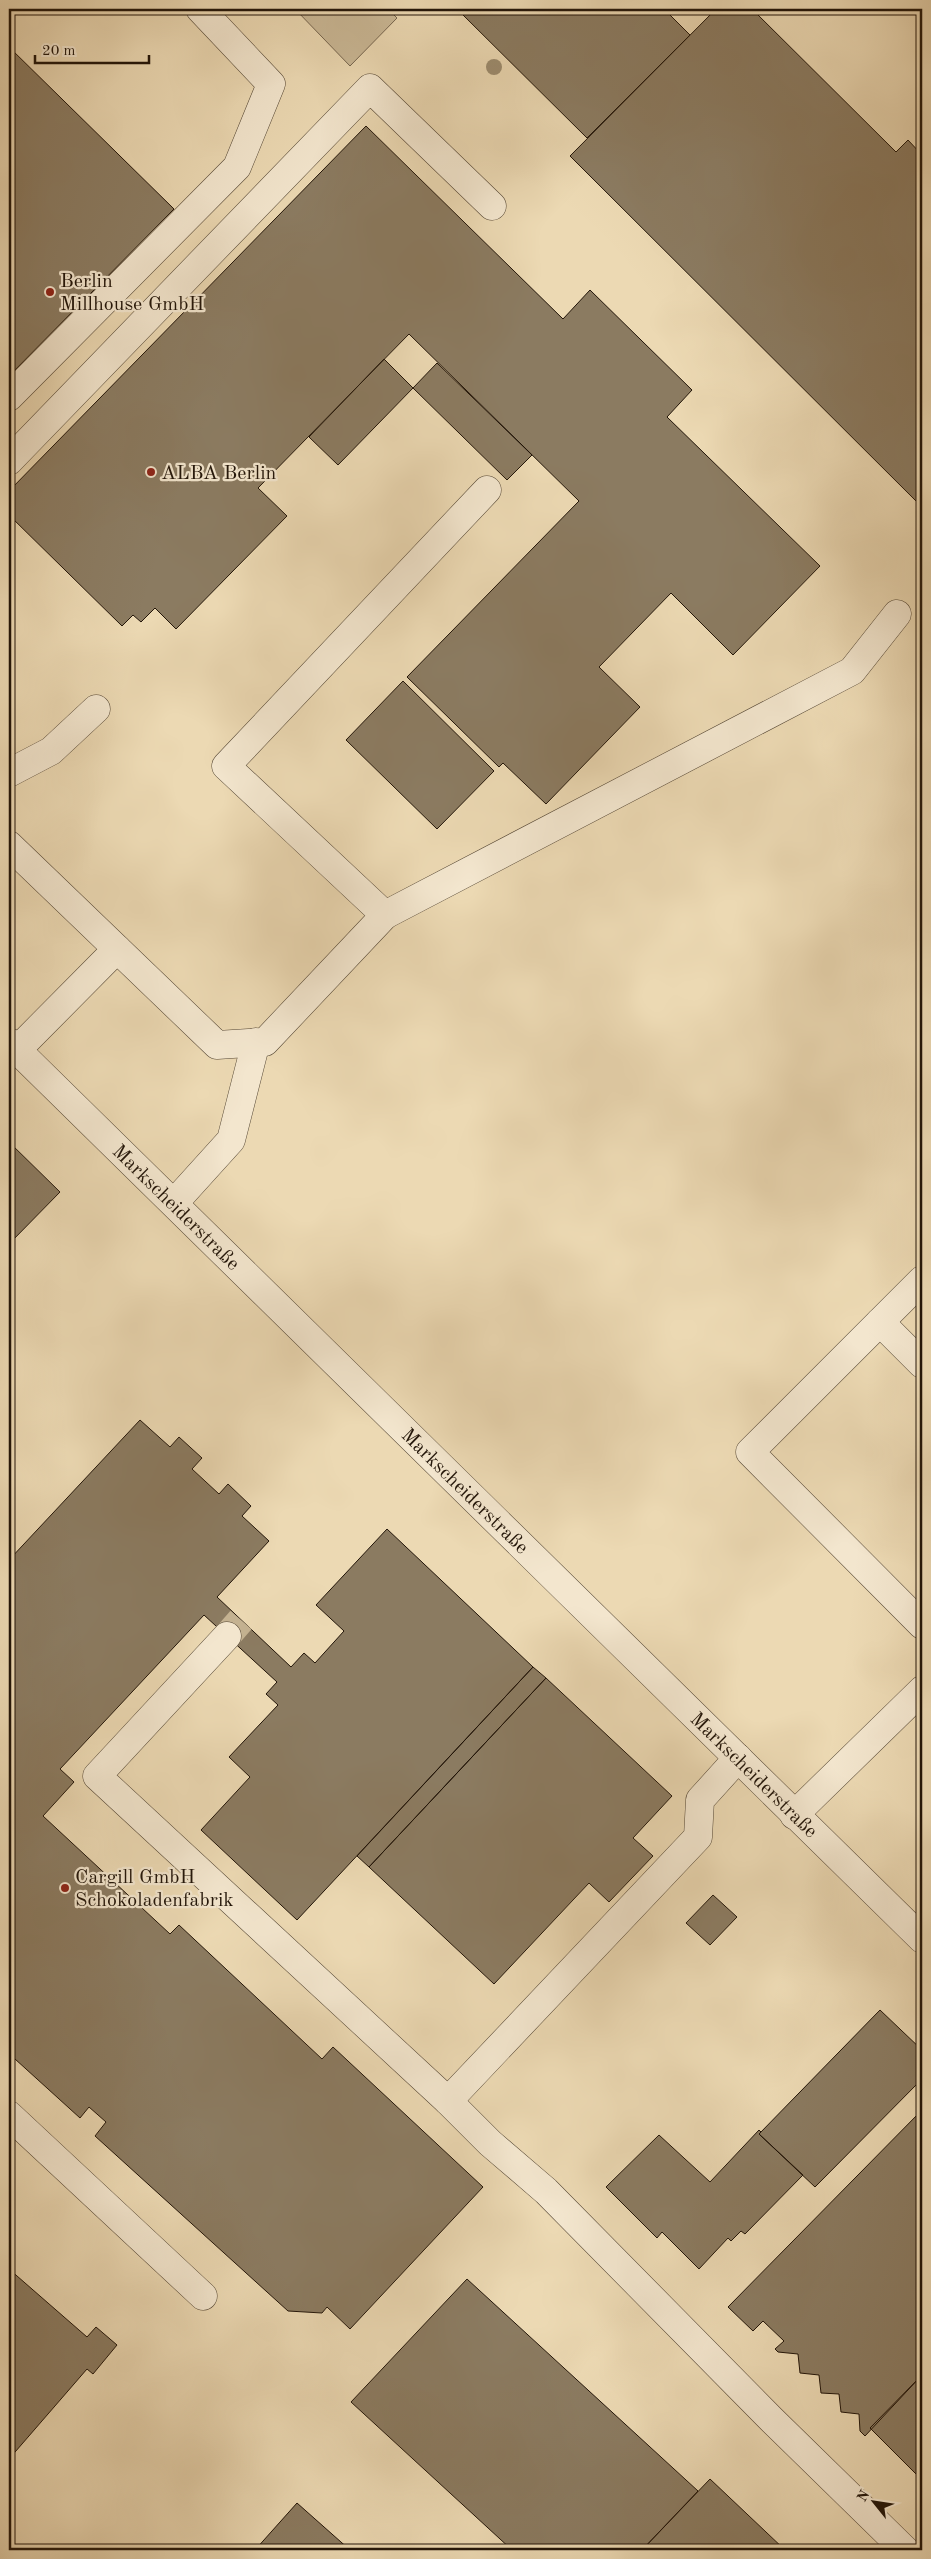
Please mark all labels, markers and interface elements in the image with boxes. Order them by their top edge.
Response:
scale bar [35,32,149,64]
text: 20 m [42,44,76,59]
place label: Berlin Millhouse GmbH [60,272,204,315]
marker: Berlin Millhouse GmbH [44,286,56,298]
place label: ALBA Berlin [161,464,277,484]
marker: ALBA Berlin [145,466,157,478]
street label: Markscheiderstraße [108,1142,243,1275]
street label: Markscheiderstraße [397,1425,532,1559]
street label: Markscheiderstraße [686,1709,821,1842]
place label: Cargill GmbH Schokoladenfabrik [75,1868,234,1911]
marker: Cargill GmbH Schokoladenfabrik [59,1882,71,1894]
north arrow [848,2476,898,2526]
text: N [855,2488,872,2504]

